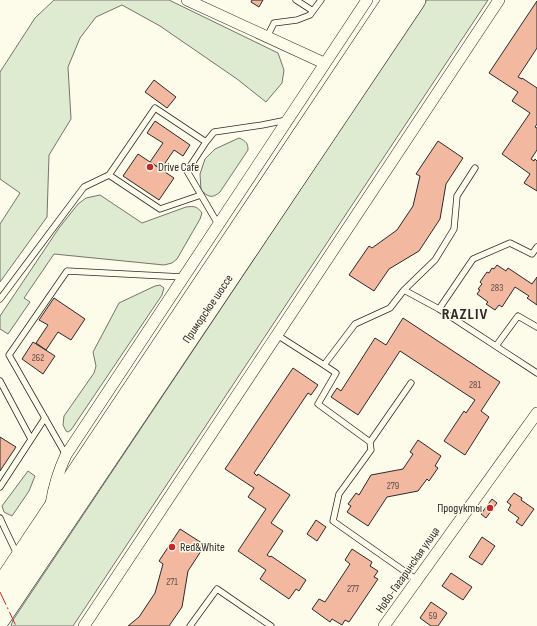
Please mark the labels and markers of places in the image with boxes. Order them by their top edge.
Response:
place label: Drive Cafe [158,160,199,175]
marker: Drive Cafe [145,162,155,172]
place label: Продукты [437,501,482,516]
marker: Продукты [485,503,495,513]
place label: Red&White [180,540,225,555]
marker: Red&White [167,542,177,552]

